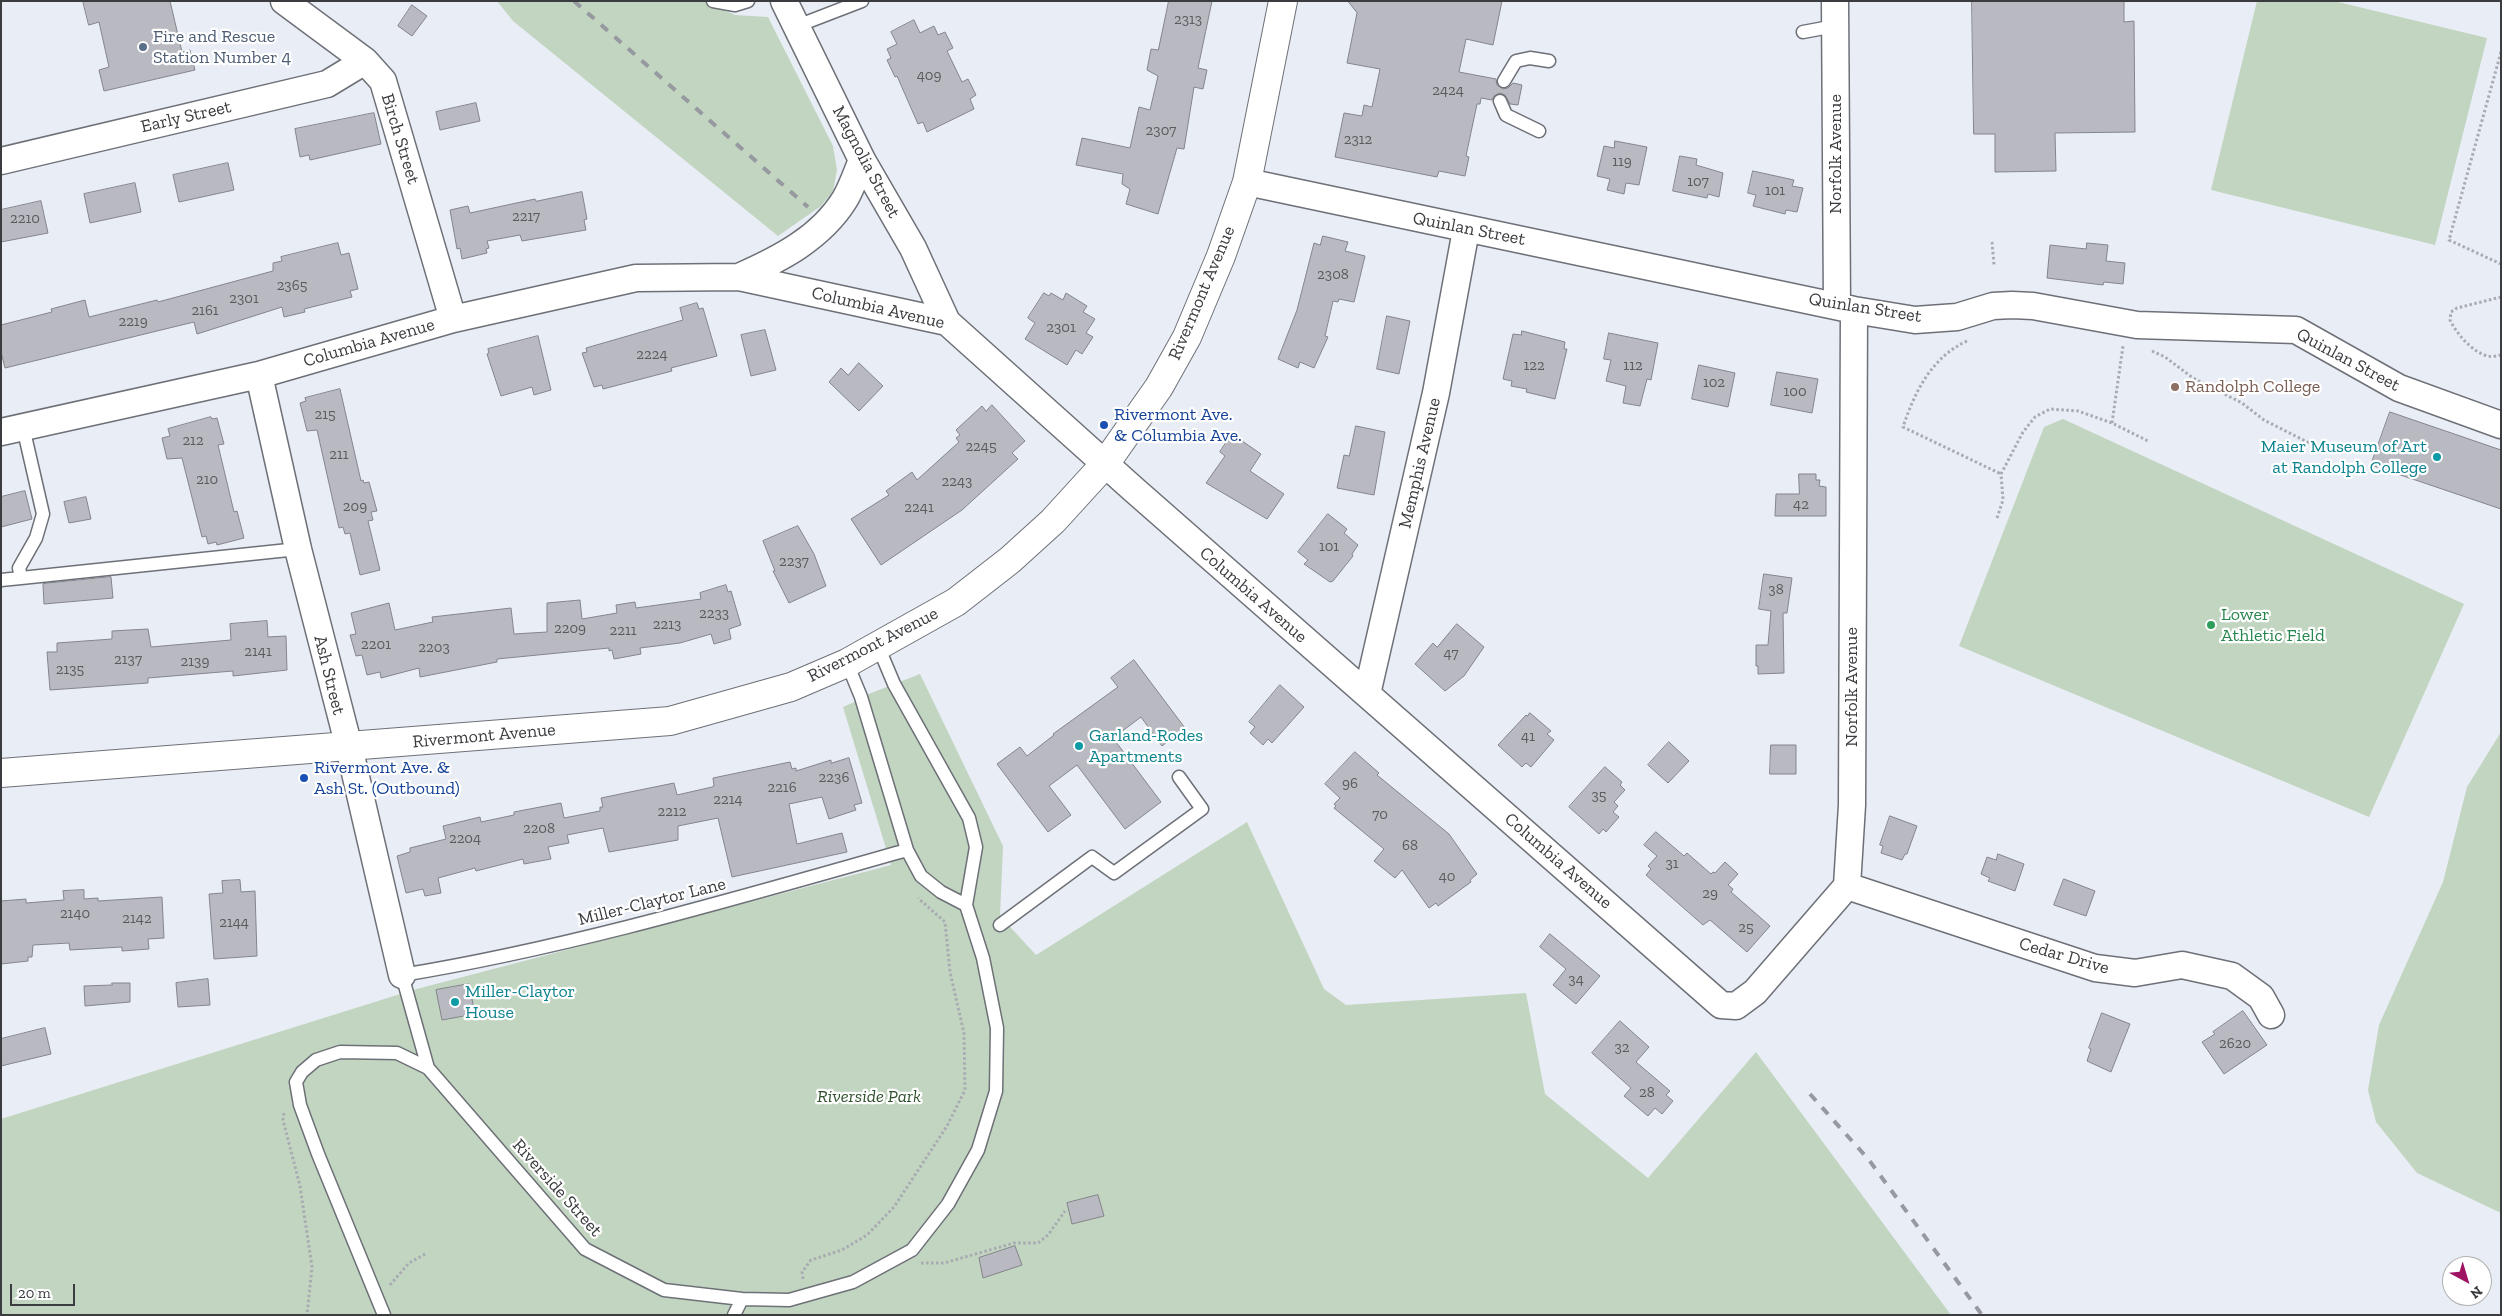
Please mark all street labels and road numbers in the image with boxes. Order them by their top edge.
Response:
street label: Birch Street [376,91,424,187]
street label: Norfolk Avenue [1825,94,1847,214]
street label: Early Street [139,96,233,138]
street label: Magnolia Street [827,102,905,222]
street label: Quinlan Street [1411,208,1527,250]
street label: Rivermont Avenue [1164,223,1240,363]
street label: Columbia Avenue [809,282,947,334]
street label: Quinlan Street [1807,288,1923,328]
street label: Columbia Avenue [301,314,437,372]
street label: Quinlan Street [2293,324,2403,396]
street label: Memphis Avenue [1394,396,1446,530]
street label: Columbia Avenue [1195,542,1311,648]
street label: Rivermont Avenue [804,603,942,687]
street label: Norfolk Avenue [1841,627,1863,747]
street label: Ash Street [309,633,349,717]
street label: Rivermont Avenue [412,719,556,753]
street label: Columbia Avenue [1500,808,1616,914]
street label: Miller-Claytor Lane [576,873,728,931]
street label: Cedar Drive [2016,933,2112,979]
street label: Riverside Street [508,1135,606,1241]

